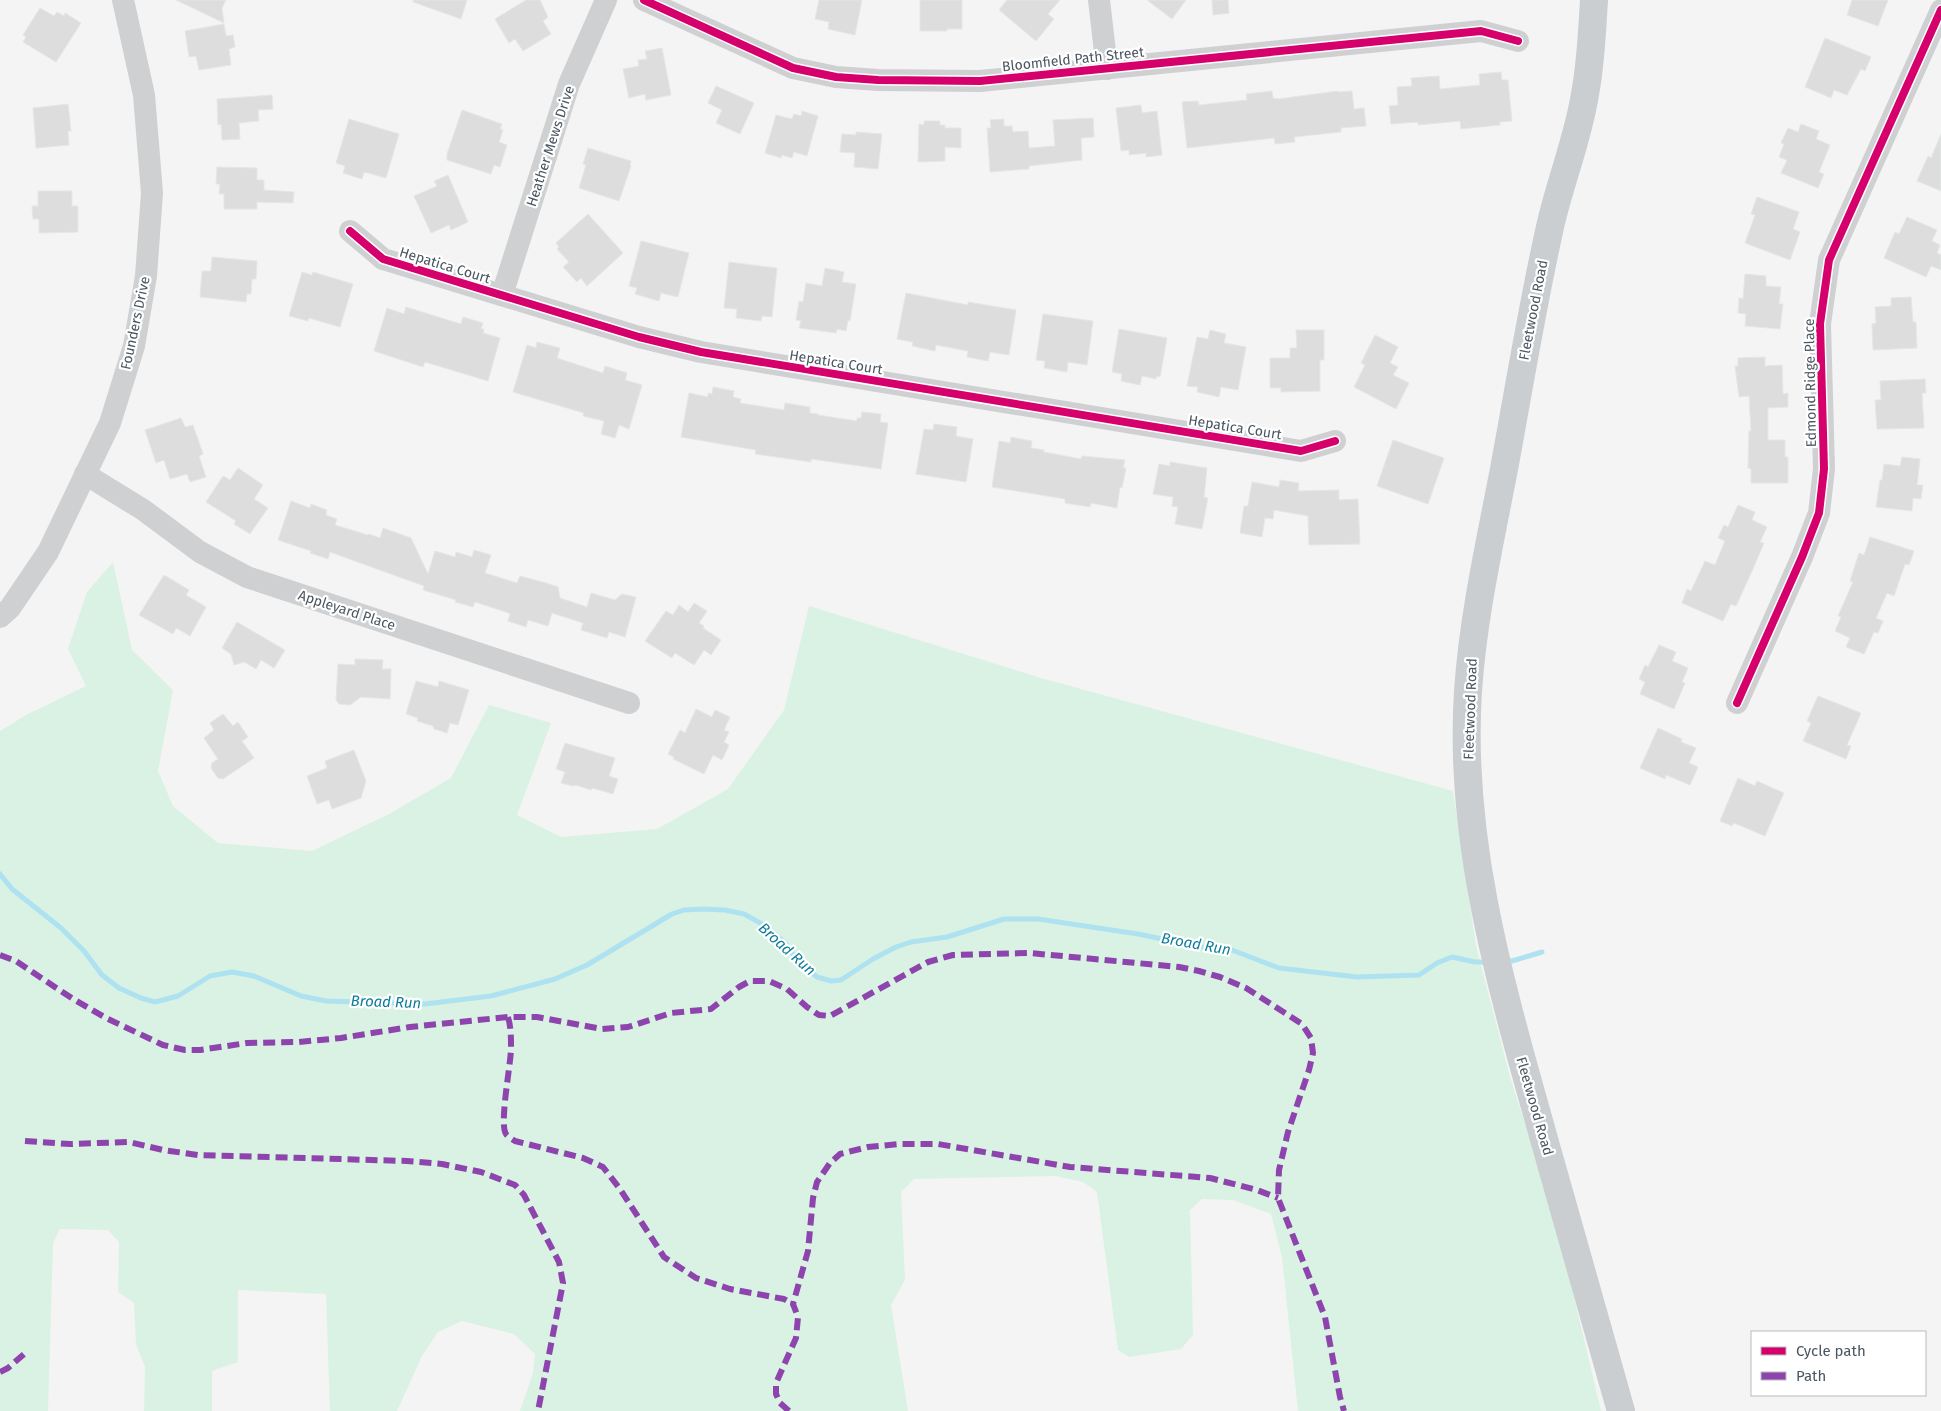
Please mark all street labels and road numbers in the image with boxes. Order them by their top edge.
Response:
street label: Bloomfield Path Street [1001,43,1146,75]
street label: Heather Mews Drive [523,83,578,209]
street label: Hepatica Court [397,244,493,288]
street label: Fleetwood Road [1515,258,1552,362]
street label: Founders Drive [117,275,154,371]
street label: Edmond Ridge Place [1801,318,1820,448]
street label: Hepatica Court [788,347,885,378]
street label: Hepatica Court [1187,412,1284,443]
street label: Appleyard Place [296,587,398,634]
street label: Fleetwood Road [1460,658,1481,760]
street label: Fleetwood Road [1512,1055,1557,1157]

